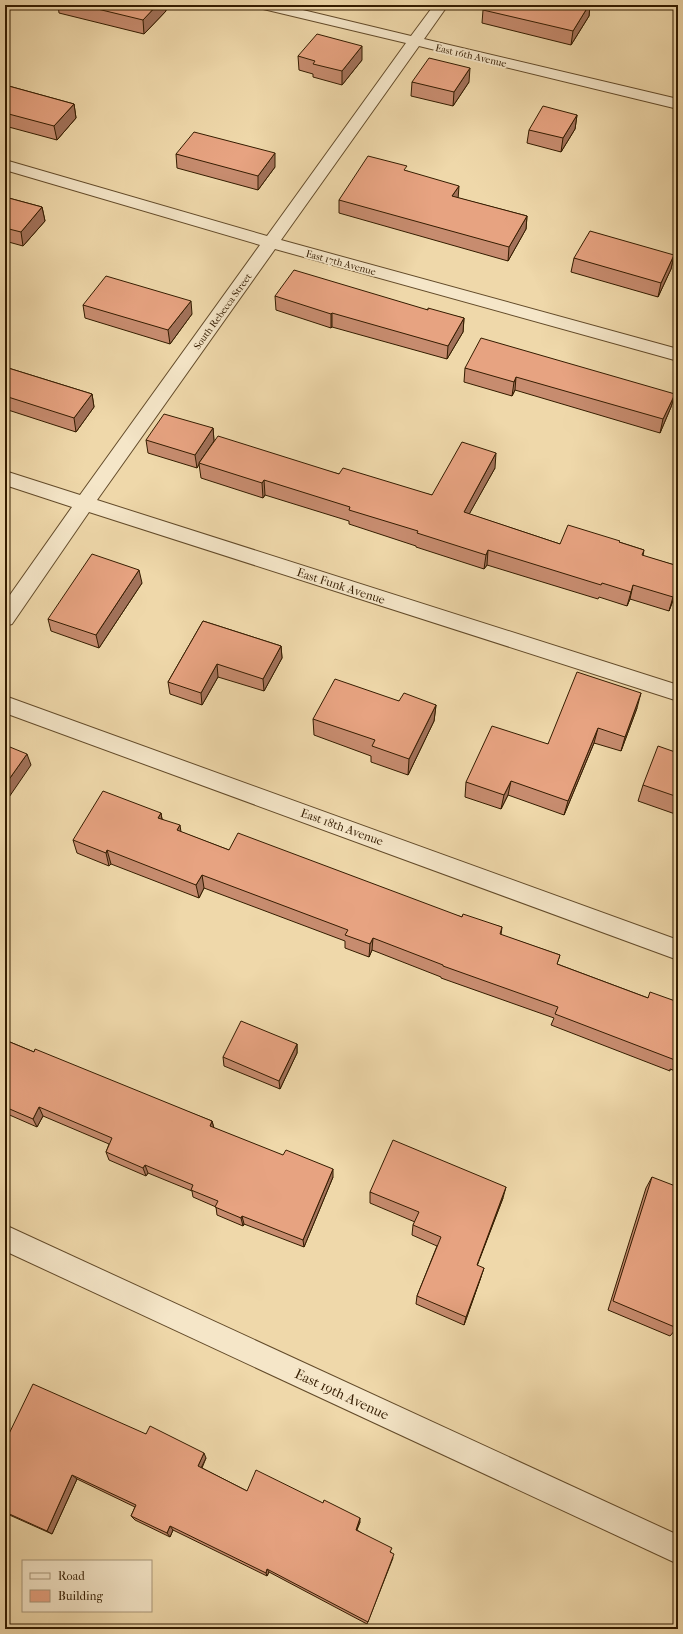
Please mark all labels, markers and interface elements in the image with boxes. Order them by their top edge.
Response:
street label: East 16th Avenue [434,42,508,70]
street label: East 17th Avenue [304,248,377,278]
street label: South Rebecca Street [191,271,255,352]
street label: East Funk Avenue [295,565,387,607]
street label: East 18th Avenue [299,806,385,848]
street label: East 19th Avenue [292,1365,391,1424]
legend [22,1560,152,1612]
text: Road [58,1569,85,1583]
text: Building [58,1589,103,1603]

